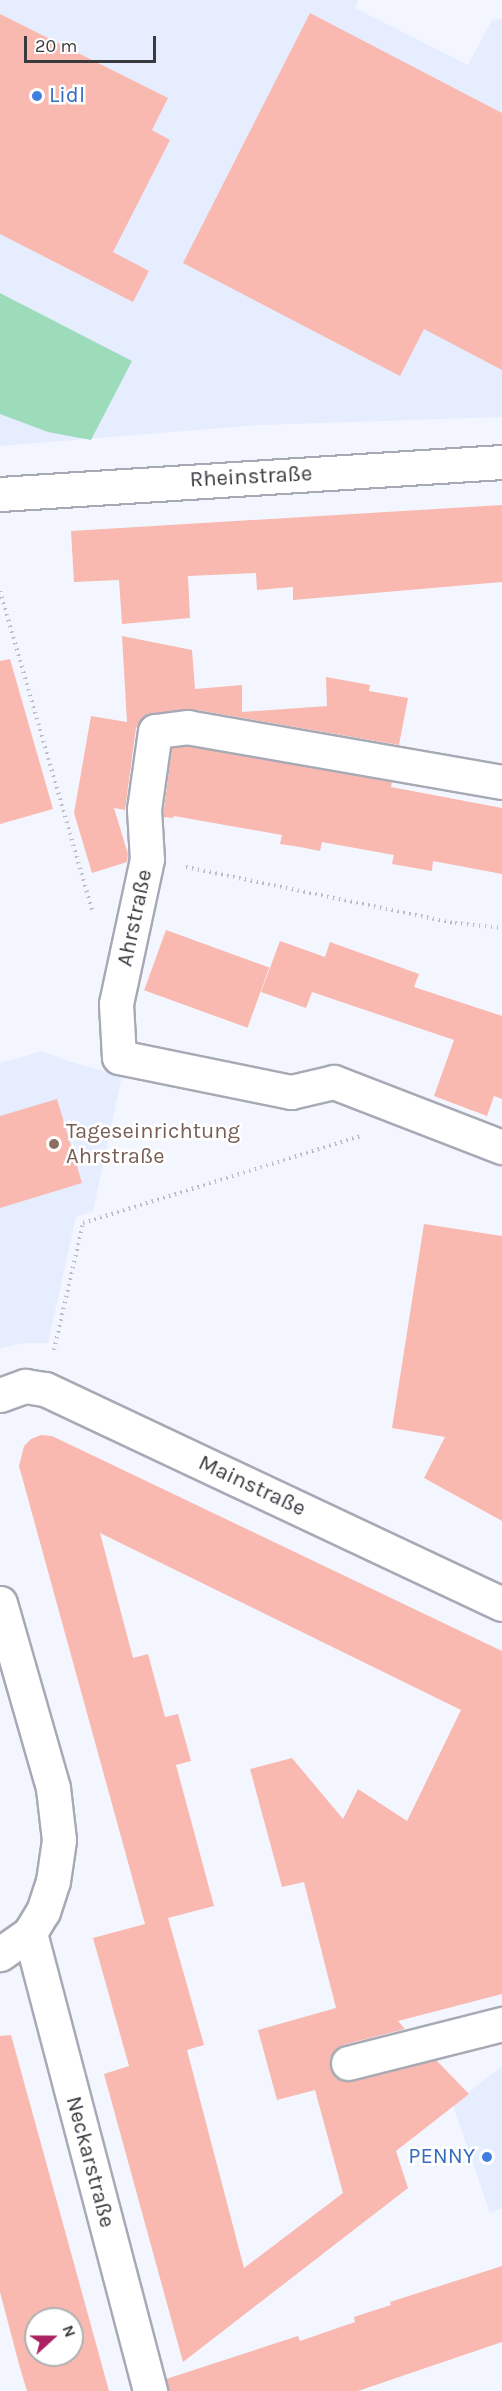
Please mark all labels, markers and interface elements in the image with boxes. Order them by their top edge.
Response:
scale bar [27,24,159,62]
text: 20 m [35,35,77,57]
place label: Lidl [49,83,85,109]
marker: Lidl [30,89,44,103]
street label: Rheinstraße [189,461,313,493]
street label: Ahrstraße [112,867,158,969]
place label: Tageseinrichtung Ahrstraße [66,1118,240,1170]
marker: Tageseinrichtung Ahrstraße [47,1137,61,1151]
street label: Mainstraße [194,1450,310,1522]
street label: Neckarstraße [60,2093,120,2231]
place label: PENNY [408,2144,475,2170]
marker: PENNY [480,2150,494,2164]
north arrow [24,2307,84,2367]
text: N [58,2322,80,2340]

